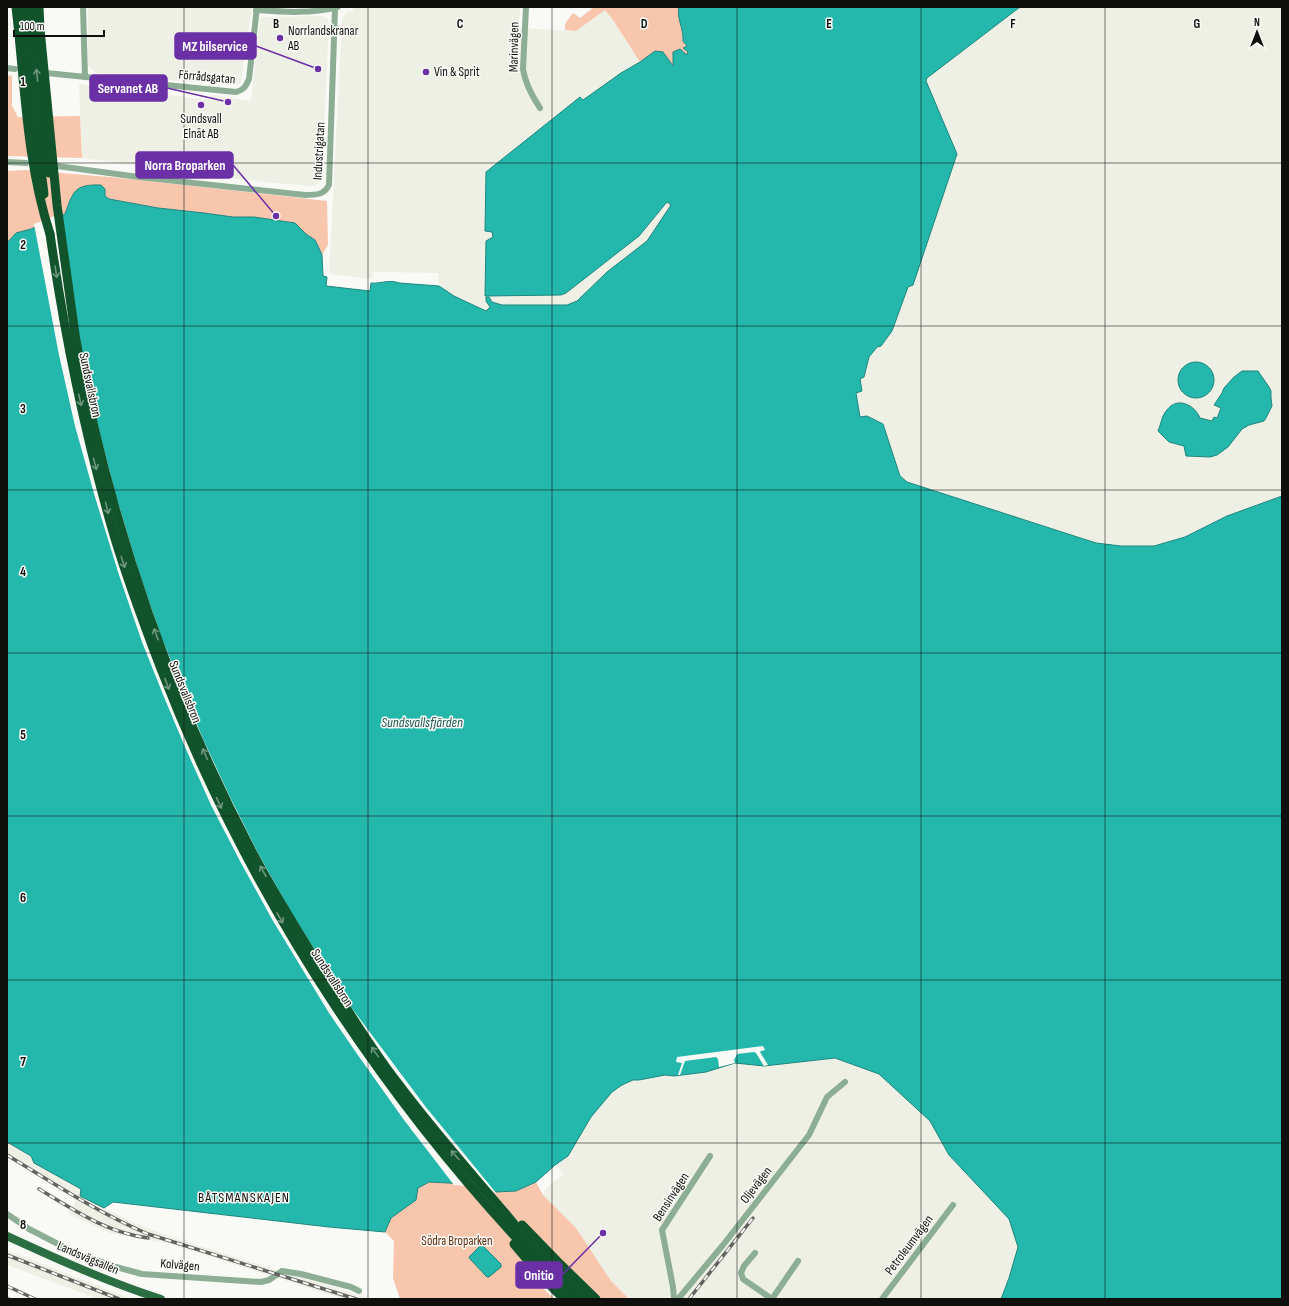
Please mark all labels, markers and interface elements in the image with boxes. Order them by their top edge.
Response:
scale bar [14,12,104,38]
north arrow [1237,12,1277,52]
text: B [273,16,279,32]
text: C [457,16,464,32]
text: D [641,16,648,32]
text: E [826,16,832,32]
text: F [1010,16,1016,32]
text: G [1194,16,1201,32]
text: N [1254,16,1260,29]
text: 100 m [20,19,45,34]
street label: Marinvägen [506,22,522,72]
place label: Norrlandskranar AB [287,23,359,54]
callout: MZ bilservice [175,33,256,59]
marker: Norrlandskranar AB [275,33,285,43]
text: MZ bilservice [182,38,248,55]
place label: Vin & Sprit [434,64,480,80]
street label: Förrådsgatan [178,67,236,87]
marker: Vin & Sprit [421,67,431,77]
one-way arrow [33,69,41,82]
text: 1 [20,74,26,90]
callout: Servanet AB [90,75,167,101]
text: Servanet AB [98,80,159,97]
marker: Sundsvall Elnät AB [196,100,206,110]
place label: Sundsvall Elnät AB [180,111,222,142]
street label: Industrigatan [309,121,329,181]
callout: Norra Broparken [136,152,233,178]
text: Norra Broparken [145,157,225,174]
text: 2 [20,237,26,253]
one-way arrow [52,266,60,279]
street label: Sundsvallsbron [75,351,105,419]
one-way arrow [76,393,84,406]
text: 3 [20,401,26,417]
one-way arrow [92,457,99,470]
one-way arrow [104,502,111,515]
one-way arrow [120,555,127,568]
text: 4 [20,564,26,580]
one-way arrow [152,628,160,640]
street label: Sundsvallsbron [165,658,205,726]
one-way arrow [164,678,172,690]
water label: Sundsvallsfjärden [381,714,463,731]
text: 5 [20,727,26,743]
one-way arrow [201,749,208,761]
one-way arrow [216,797,223,809]
one-way arrow [258,865,266,877]
text: 6 [20,890,26,906]
one-way arrow [277,912,285,924]
street label: Sundsvallsbron [307,946,357,1010]
one-way arrow [371,1047,379,1058]
text: 7 [20,1054,26,1070]
one-way arrow [450,1150,459,1160]
street label: Oljevägen [737,1163,775,1207]
street label: Bensinvägen [649,1170,693,1224]
district label: BÅTSMANSKAJEN [198,1189,290,1206]
street label: Petroleumvägen [881,1212,937,1278]
text: 8 [20,1217,26,1233]
park label: Södra Broparken [421,1233,493,1249]
street label: Landsvägsallén [55,1238,121,1278]
street label: Kolvägen [160,1255,200,1275]
callout: Onitio [516,1262,562,1288]
text: Onitio [524,1267,554,1284]

